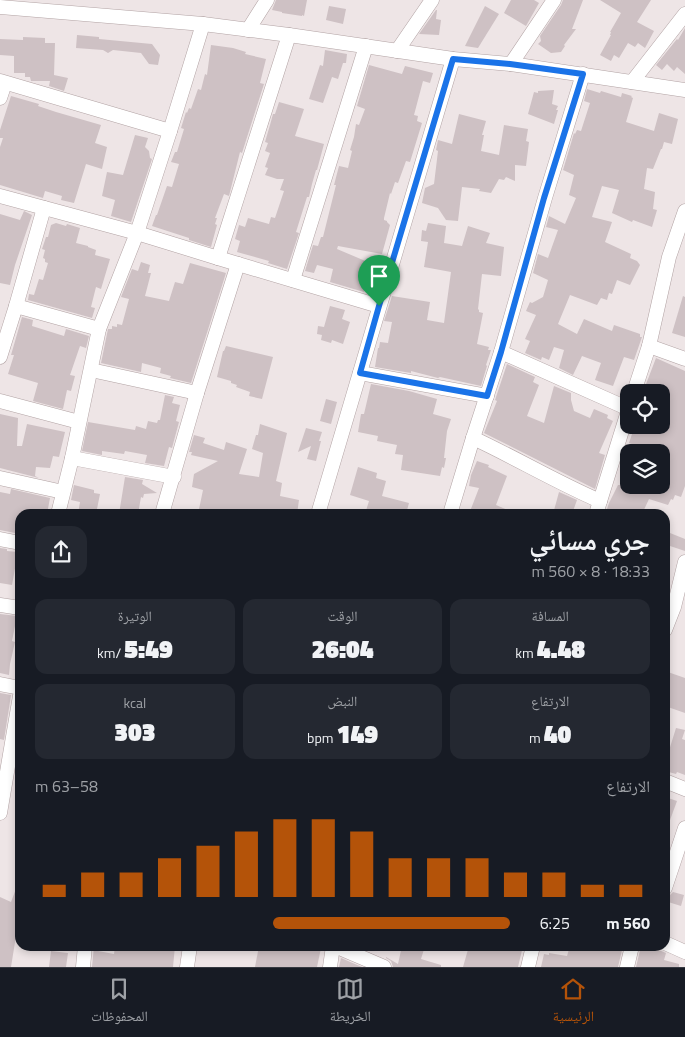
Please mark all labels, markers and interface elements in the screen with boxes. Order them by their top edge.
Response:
pin [358,255,400,306]
icon: arrive [365,262,393,290]
map controls [620,384,670,494]
button: locate [620,384,670,434]
button: layers [620,444,670,494]
text: جري مسائي [529,518,650,561]
button: share [35,526,87,578]
text: 18:33 · 8 × 560 m [531,559,650,583]
text: الوتيرة [118,605,152,626]
text: الوقت [327,605,358,626]
text: المسافة [532,605,569,626]
text: 5:49 [124,630,173,668]
text: 26:04 [311,630,374,668]
text: 4.48 [537,630,585,668]
text: /km [97,642,124,663]
text: km [515,642,537,663]
text: النبض [328,690,357,711]
text: الارتفاع [531,690,569,711]
text: kcal [123,692,146,713]
text: 303 [114,713,155,751]
text: 149 [337,715,378,753]
text: 40 [544,715,571,753]
text: bpm [307,727,337,748]
text: m [529,727,544,748]
text: 58–63 m [35,774,98,798]
text: الارتفاع [606,774,650,798]
text: 6:25 [540,911,570,935]
text: 560 m [606,911,650,935]
tab: المحفوظات [91,975,148,1030]
tab: الخريطة [330,975,371,1030]
tab: الرئيسية [553,975,594,1030]

